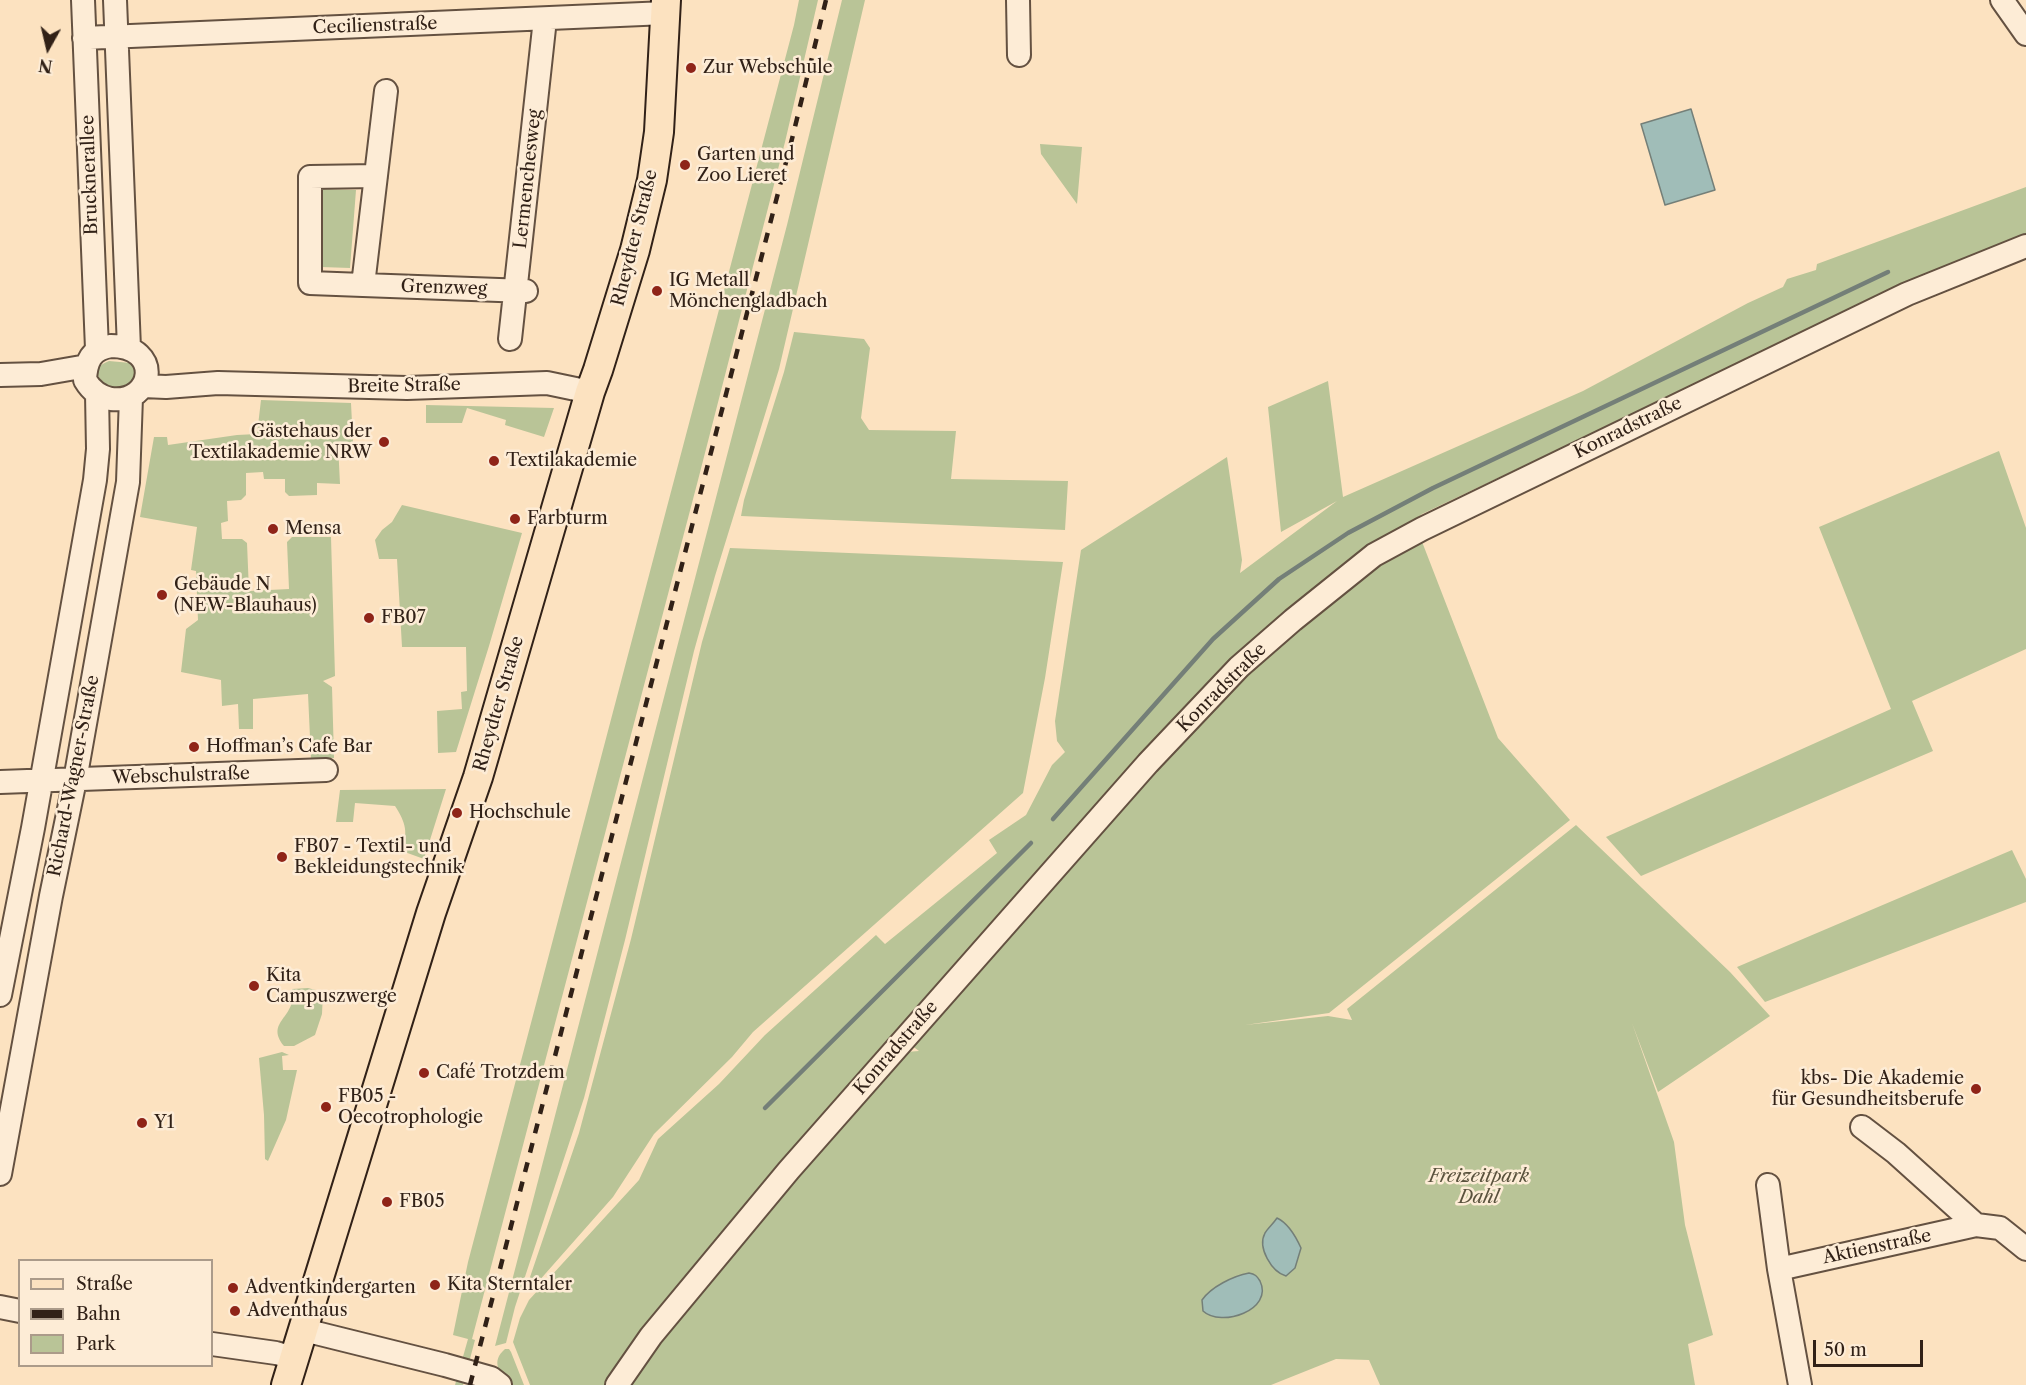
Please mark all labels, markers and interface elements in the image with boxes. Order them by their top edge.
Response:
street label: Cecilienstraße [312,13,438,39]
north arrow [18,18,78,78]
text: N [37,55,54,77]
place label: Zur Webschule [703,57,833,79]
marker: Zur Webschule [684,61,698,75]
street label: Lermenchesweg [510,108,546,250]
street label: Brucknerallee [77,115,103,235]
place label: Garten und Zoo Lieret [697,144,794,186]
marker: Garten und Zoo Lieret [678,158,692,172]
street label: Rheydter Straße [608,167,662,309]
place label: IG Metall Mönchengladbach [669,270,827,312]
street label: Grenzweg [400,276,488,300]
marker: IG Metall Mönchengladbach [650,284,664,298]
street label: Breite Straße [347,374,461,398]
street label: Konradstraße [1571,393,1685,463]
place label: Gästehaus der Textilakademie NRW [189,421,372,464]
marker: Gästehaus der Textilakademie NRW [377,435,391,449]
place label: Textilakademie [506,450,637,472]
marker: Textilakademie [487,454,501,468]
place label: Farbturm [527,508,608,530]
marker: Farbturm [508,512,522,526]
place label: Mensa [285,518,341,540]
marker: Mensa [266,522,280,536]
place label: Gebäude N (NEW-Blauhaus) [174,574,317,616]
marker: Gebäude N (NEW-Blauhaus) [155,588,169,602]
place label: FB07 [381,607,426,629]
marker: FB07 [362,611,376,625]
street label: Rheydter Straße [469,634,529,774]
street label: Konradstraße [1173,639,1271,737]
street label: Richard-Wagner-Straße [44,673,104,879]
place label: Hoffman’s Cafe Bar [206,736,372,758]
marker: Hoffman’s Cafe Bar [187,740,201,754]
street label: Webschulstraße [112,763,250,789]
place label: Hochschule [469,802,571,824]
marker: Hochschule [450,806,464,820]
place label: FB07 - Textil- und Bekleidungstechnik [294,836,463,878]
marker: FB07 - Textil- und Bekleidungstechnik [275,850,289,864]
place label: Kita Campuszwerge [266,965,397,1008]
marker: Kita Campuszwerge [247,979,261,993]
street label: Konradstraße [849,997,943,1099]
place label: Café Trotzdem [436,1062,565,1084]
marker: Café Trotzdem [417,1066,431,1080]
place label: kbs- Die Akademie für Gesundheitsberufe [1772,1068,1964,1110]
marker: kbs- Die Akademie für Gesundheitsberufe [1969,1082,1983,1096]
place label: FB05 - Oecotrophologie [338,1086,483,1128]
marker: FB05 - Oecotrophologie [319,1100,333,1114]
place label: Y1 [154,1112,174,1134]
marker: Y1 [135,1116,149,1130]
park label: Freizeitpark Dahl [1429,1166,1529,1208]
place label: FB05 [399,1191,444,1213]
marker: FB05 [380,1195,394,1209]
street label: Aktienstraße [1821,1225,1933,1269]
legend [18,1259,213,1367]
text: Straße [76,1273,133,1295]
place label: Kita Sterntaler [447,1274,572,1296]
place label: Adventkindergarten [245,1277,416,1299]
marker: Kita Sterntaler [428,1278,442,1292]
marker: Adventkindergarten [226,1281,240,1295]
place label: Adventhaus [247,1300,348,1322]
text: Bahn [76,1303,121,1325]
marker: Adventhaus [228,1304,242,1318]
scale bar [1816,1328,1926,1366]
text: Park [76,1333,115,1355]
text: 50 m [1824,1339,1867,1361]

